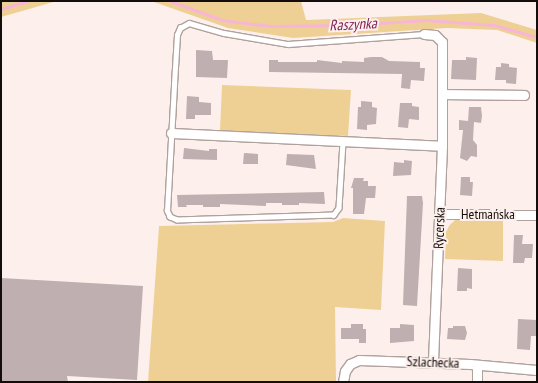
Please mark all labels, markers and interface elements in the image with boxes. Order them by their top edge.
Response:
water label: Raszynka [329,14,377,34]
street label: Hetmańska [461,206,515,222]
street label: Rycerska [430,207,448,249]
street label: Szlachecka [406,353,460,371]

